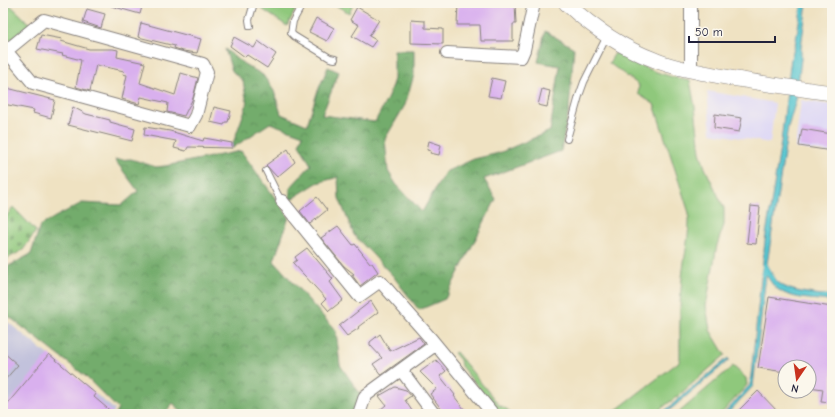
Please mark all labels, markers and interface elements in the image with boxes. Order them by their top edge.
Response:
scale bar [689,18,775,44]
text: 50 m [695,25,723,39]
north arrow [777,359,817,399]
text: N [790,381,800,395]

